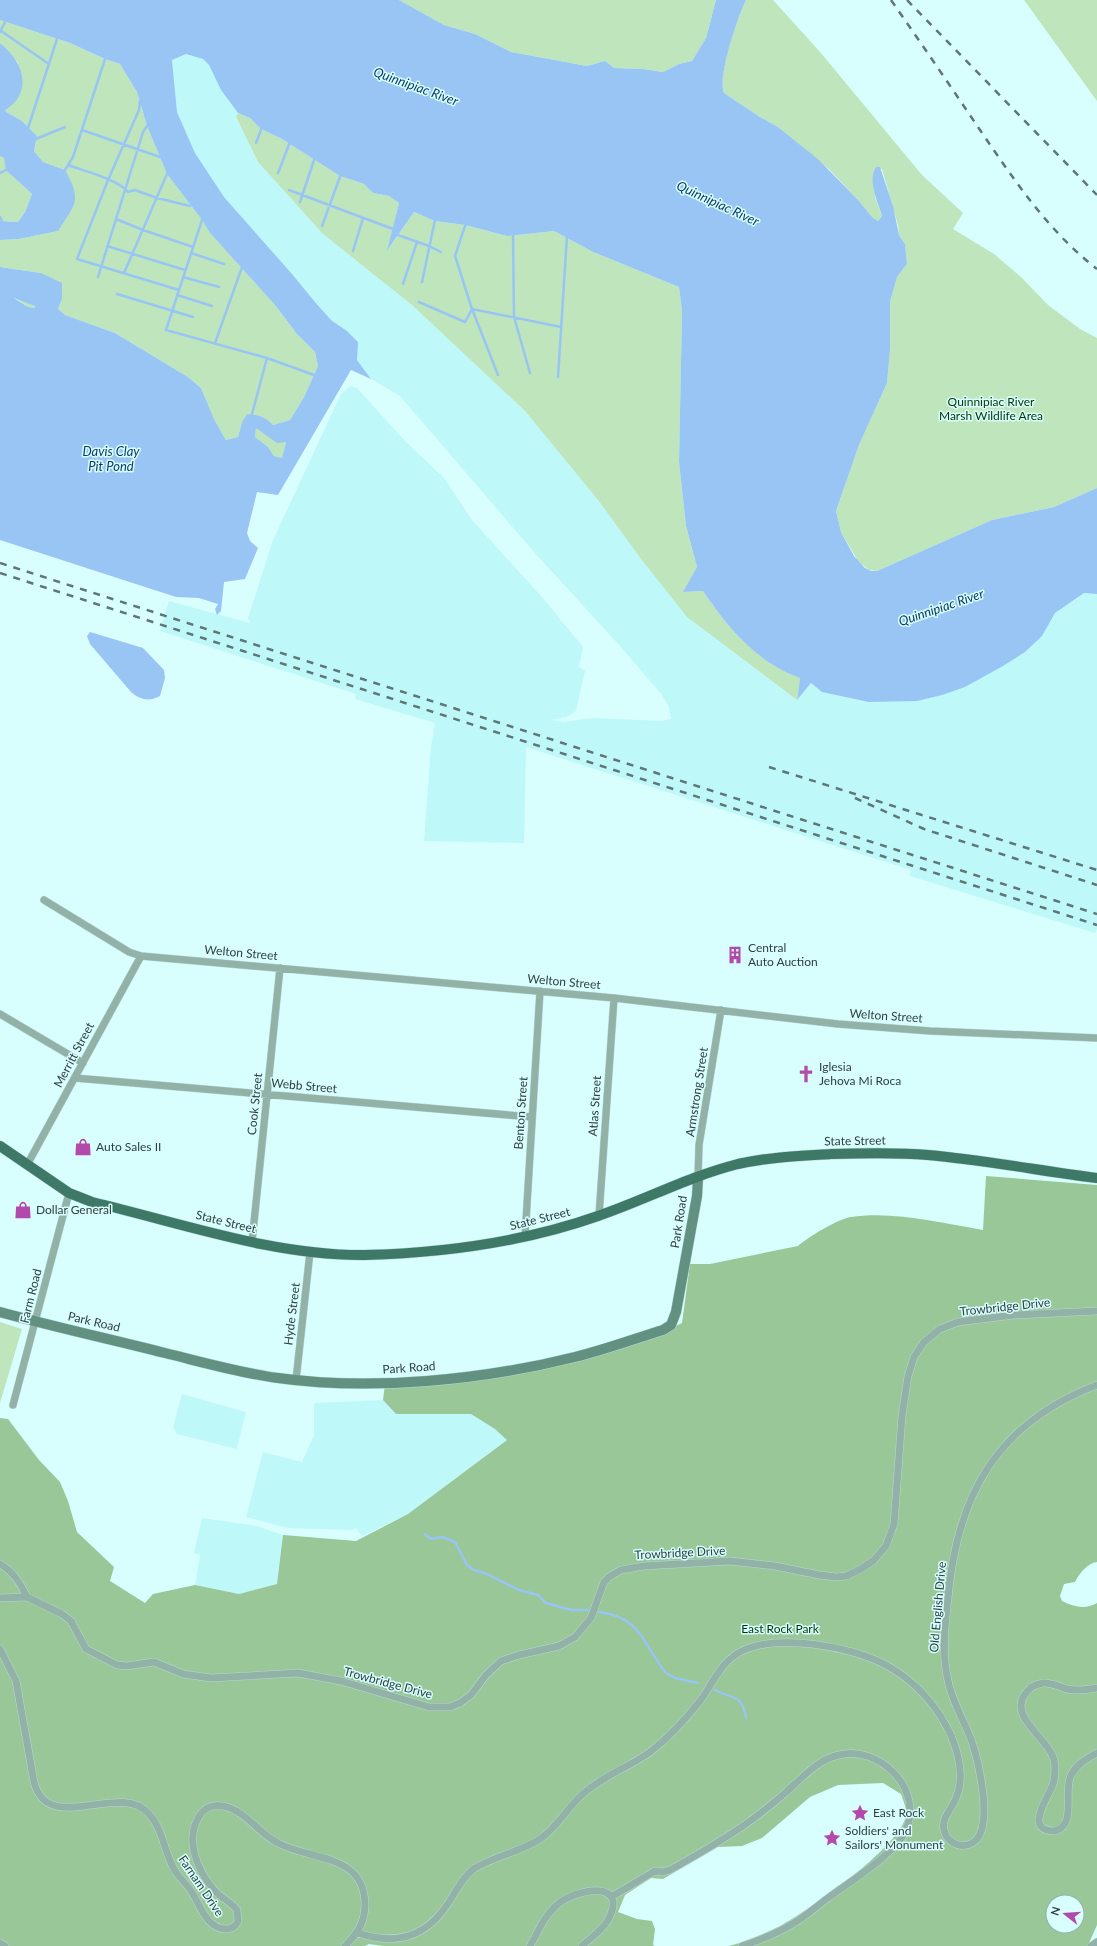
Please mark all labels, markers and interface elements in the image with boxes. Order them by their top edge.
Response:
water label: Quinnipiac River [371,63,461,109]
water label: Quinnipiac River [674,177,762,229]
park label: Quinnipiac River Marsh Wildlife Area [939,394,1043,423]
water label: Davis Clay Pit Pond [82,443,140,474]
water label: Quinnipiac River [896,585,986,629]
place label: Central Auto Auction [748,940,818,969]
street label: Welton Street [204,942,279,963]
building icon: Central Auto Auction [725,945,745,965]
street label: Welton Street [527,971,602,992]
street label: Welton Street [849,1005,924,1026]
street label: Merritt Street [50,1019,97,1090]
street label: Armstrong Street [682,1045,711,1138]
place label: Iglesia Jehova Mi Roca [819,1059,901,1088]
church icon: Iglesia Jehova Mi Roca [796,1064,816,1084]
street label: Cook Street [244,1072,265,1136]
street label: Atlas Street [585,1074,604,1137]
street label: Webb Street [270,1075,338,1096]
street label: Benton Street [510,1075,531,1150]
street label: State Street [824,1132,887,1149]
shop icon: Auto Sales II [73,1137,93,1157]
place label: Auto Sales II [96,1139,161,1154]
street label: Park Road [667,1195,690,1249]
shop icon: Dollar General [13,1200,33,1220]
place label: Dollar General [36,1202,112,1217]
street label: State Street [508,1204,572,1233]
street label: State Street [194,1207,259,1236]
street label: Farm Road [16,1267,45,1325]
street label: Hyde Street [280,1281,303,1346]
street label: Trowbridge Drive [959,1294,1051,1319]
street label: Park Road [67,1308,122,1335]
street label: Park Road [382,1358,436,1377]
street label: Trowbridge Drive [634,1543,726,1562]
street label: Old English Drive [926,1561,949,1653]
park label: East Rock Park [741,1621,820,1636]
street label: Trowbridge Drive [342,1664,434,1702]
place icon: East Rock [850,1803,870,1823]
place label: East Rock [873,1805,925,1820]
place label: Soldiers' and Sailors' Monument [845,1823,944,1852]
place icon: Soldiers' and Sailors' Monument [822,1828,842,1848]
street label: Farnam Drive [175,1852,227,1919]
north arrow [1045,1894,1085,1934]
text: N [1048,1905,1062,1917]

